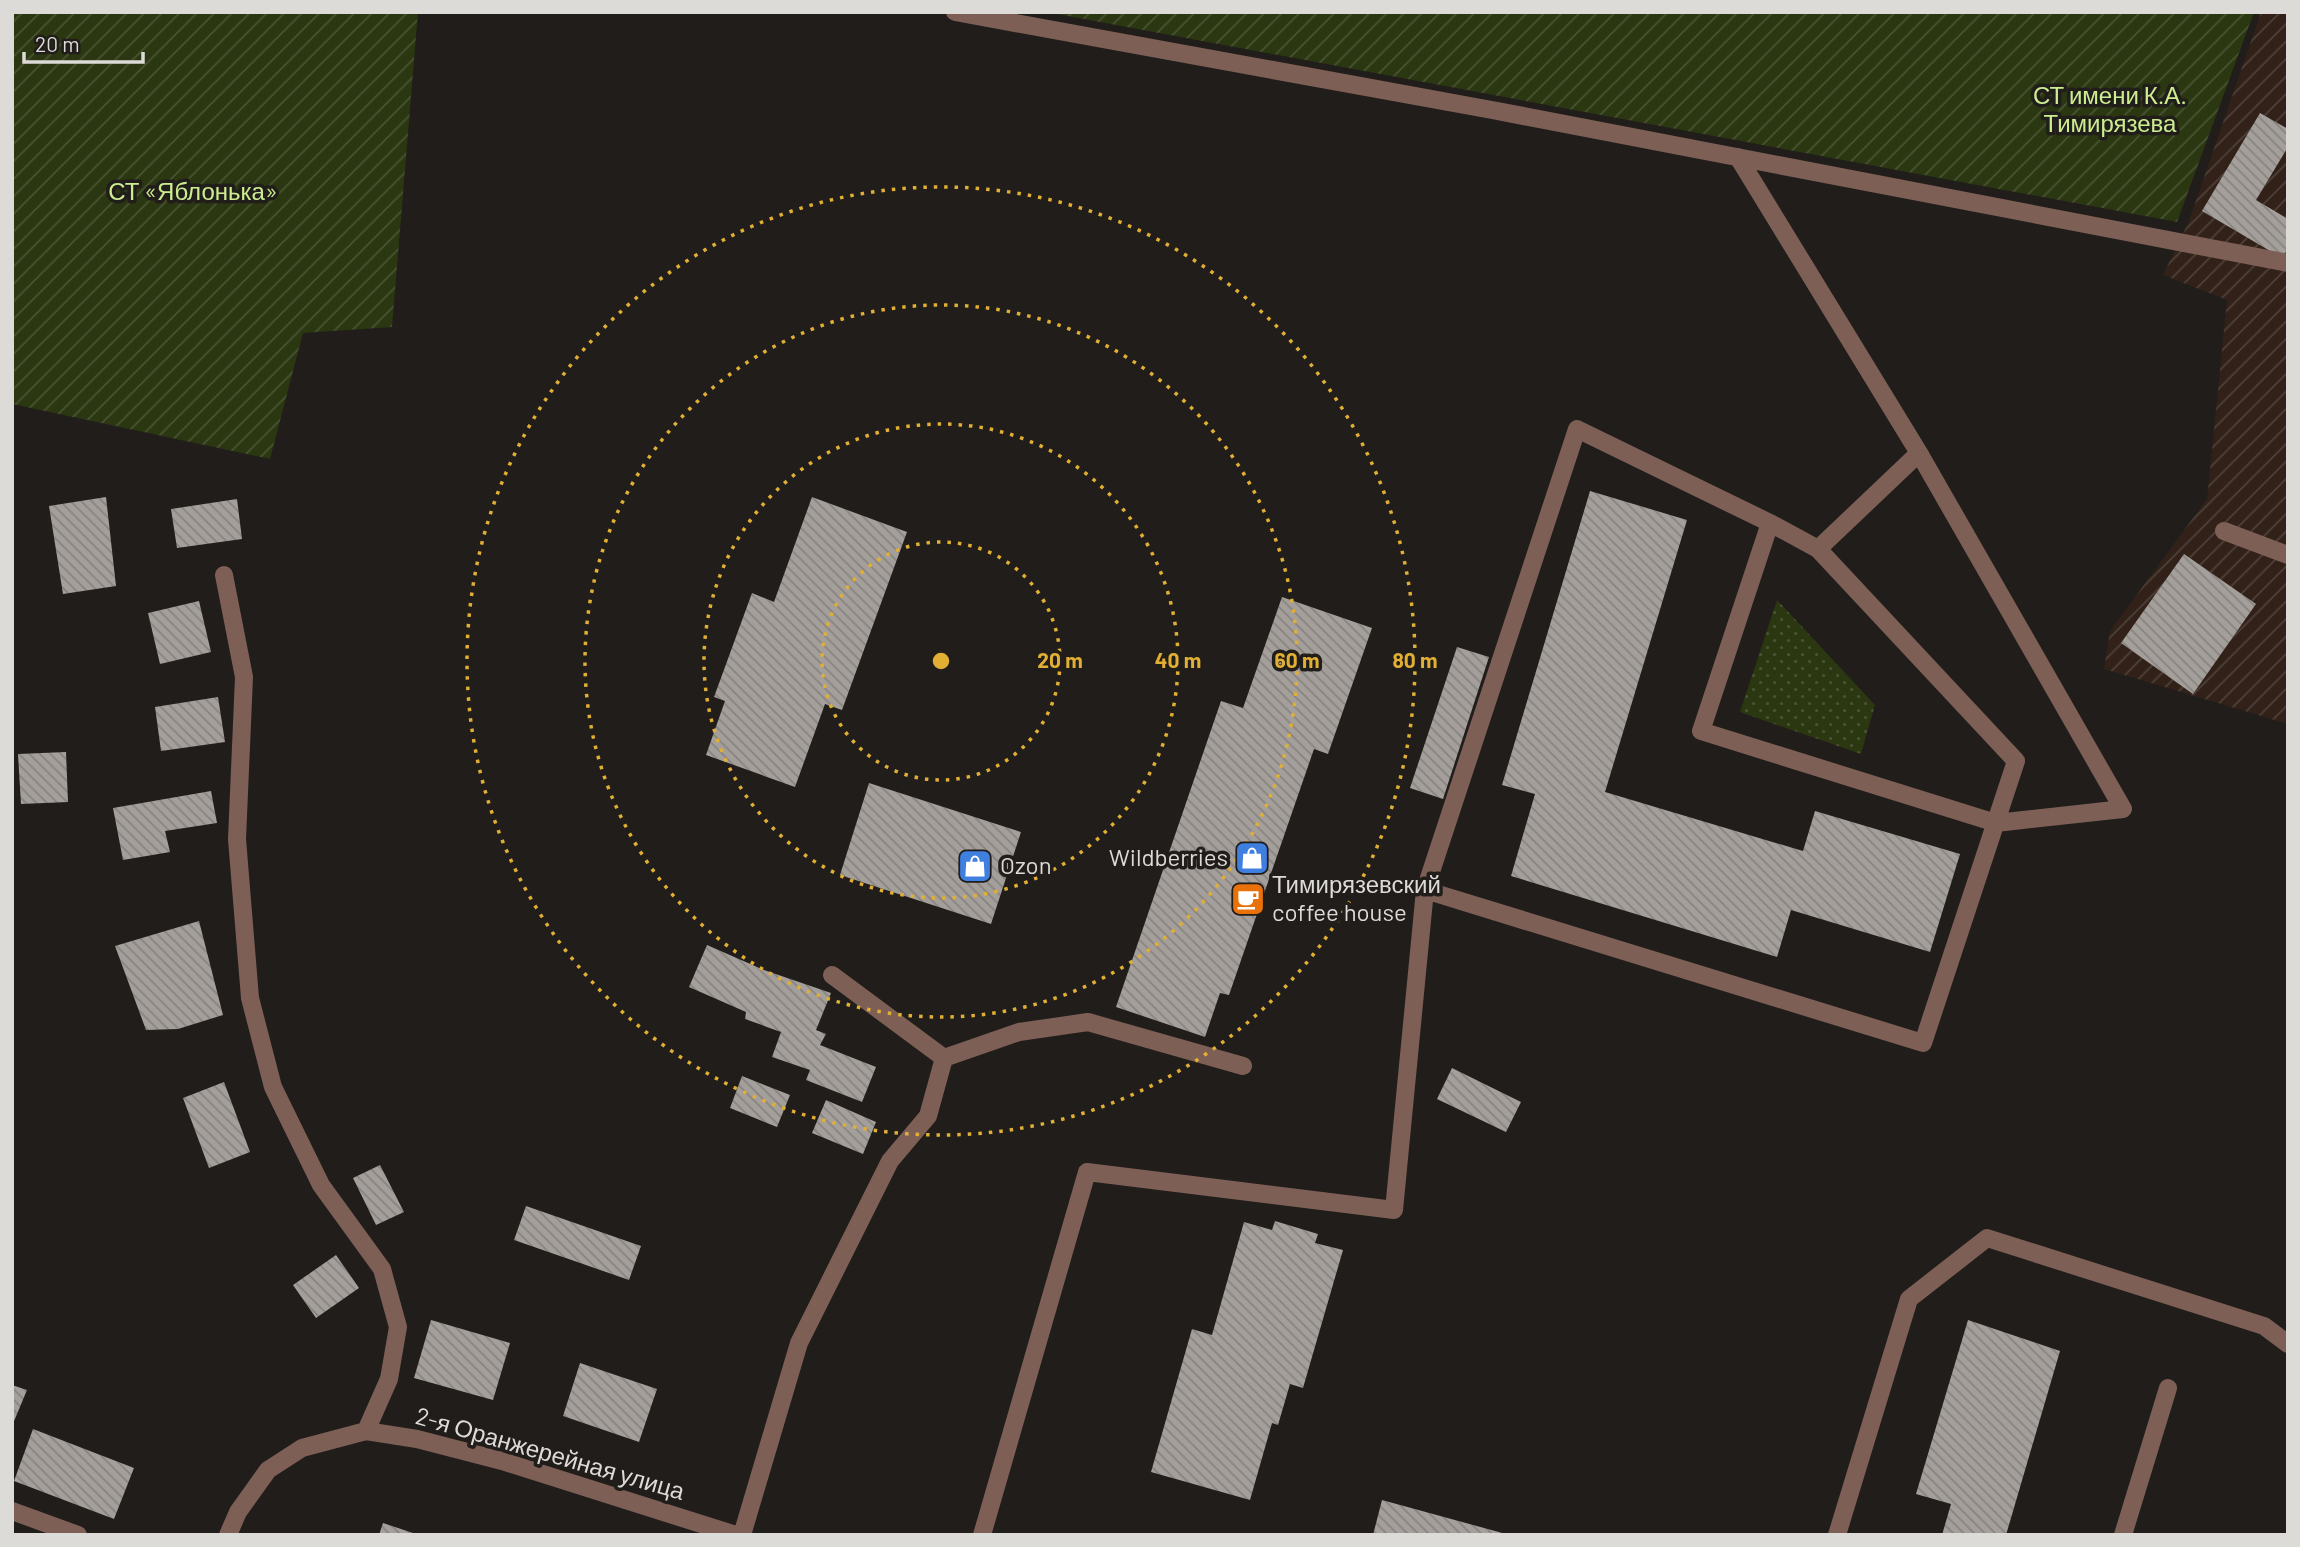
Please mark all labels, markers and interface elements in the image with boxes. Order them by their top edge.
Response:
scale bar [24,21,144,65]
text: 20 m [35,31,80,56]
park label: СТ имени К.А. Тимирязева [2033,80,2187,137]
park label: СТ «Яблонька» [108,176,278,205]
text: 20 m [1037,647,1083,672]
text: 40 m [1155,647,1201,672]
text: 60 m [1275,647,1319,672]
text: 80 m [1392,647,1438,672]
centre of rings [929,649,953,673]
shop icon: Wildberries [1233,839,1271,877]
place label: Wildberries [1109,842,1228,871]
shop icon: Ozon [956,847,994,885]
place label: Ozon [1000,850,1052,879]
place label: Тимирязевский coffee house [1272,869,1441,926]
cafe icon: Тимирязевский coffee house [1229,880,1267,918]
street label: 2-я Оранжерейная улица [413,1400,689,1505]

